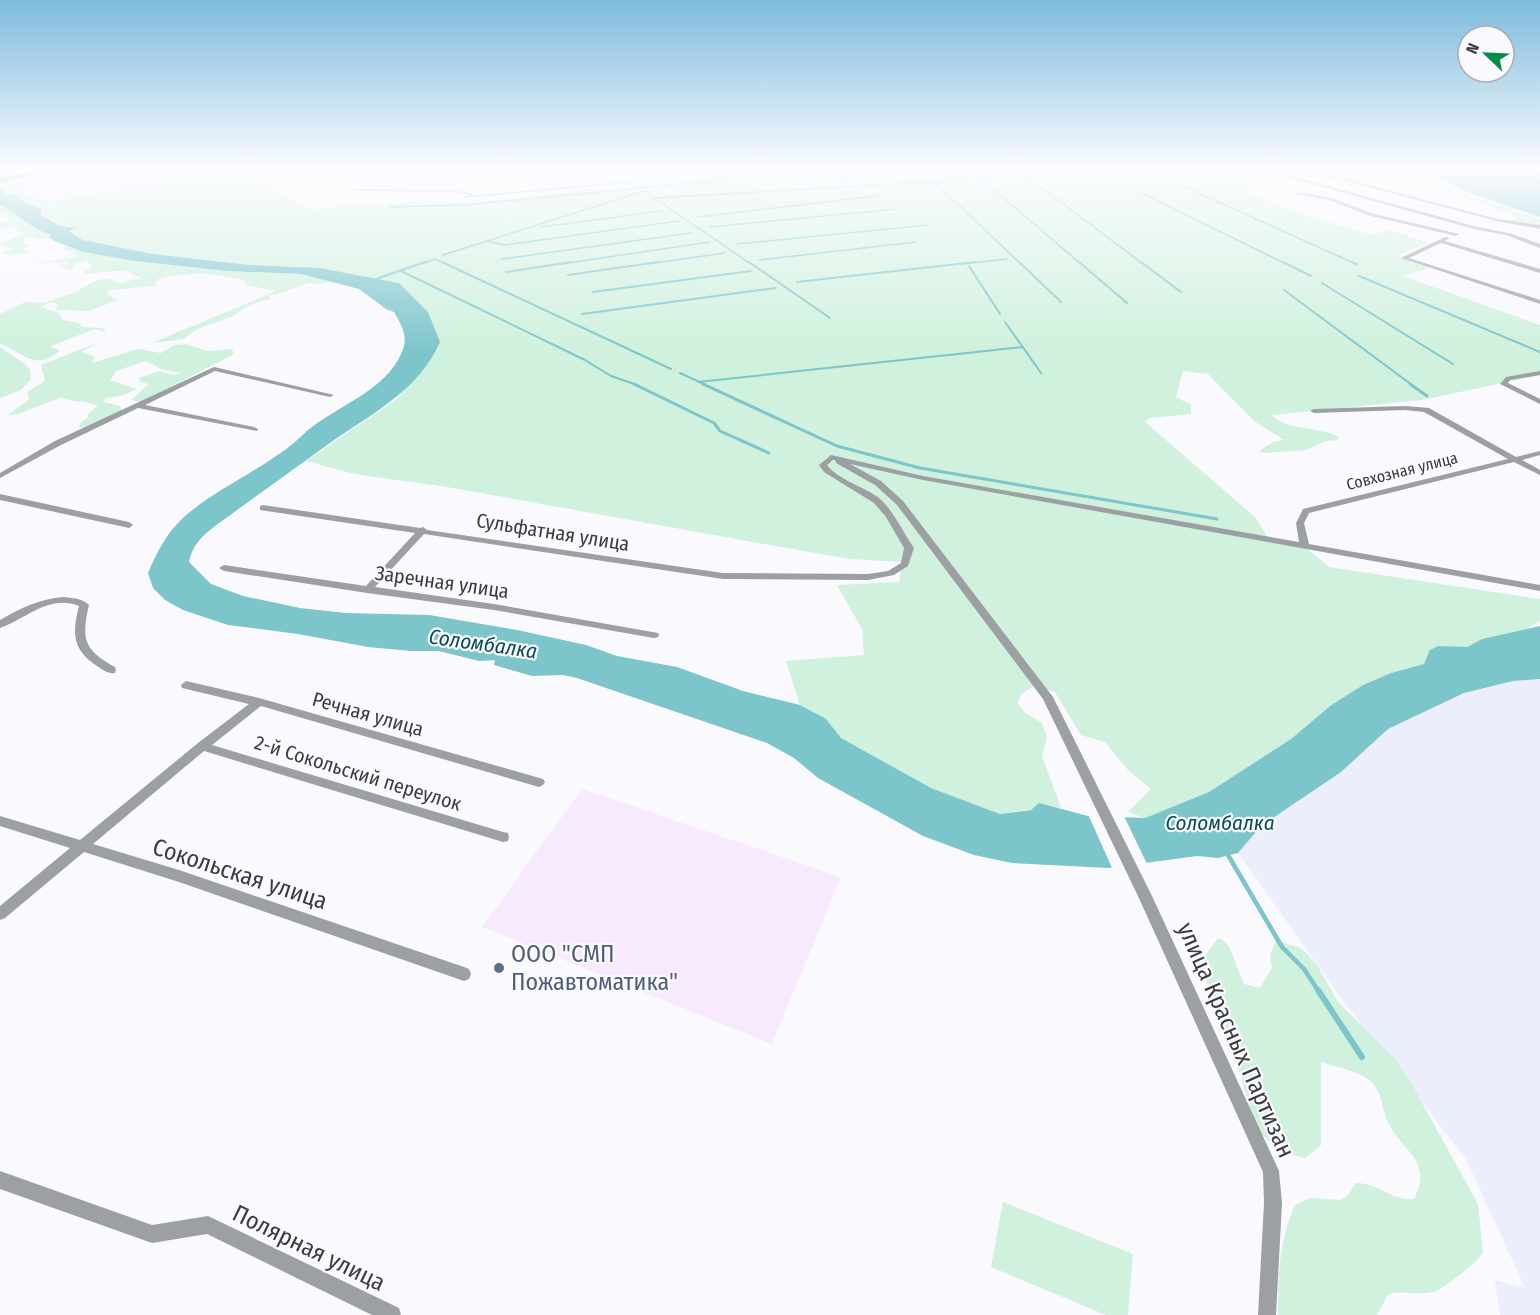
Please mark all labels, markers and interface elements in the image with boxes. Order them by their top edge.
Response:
north arrow [1456,24,1516,84]
text: N [1462,40,1483,56]
street label: Совхозная улица [1344,448,1460,494]
street label: Сульфатная улица [475,508,631,556]
street label: Заречная улица [374,561,510,603]
water label: Соломбалка [427,624,539,664]
street label: Речная улица [310,687,426,741]
street label: 2-й Сокольский переулок [252,730,465,816]
water label: Соломбалка [1165,810,1275,836]
street label: Сокольская улица [149,833,331,915]
street label: улица Красных Партизан [1172,918,1300,1162]
place label: ООО "СМП Пожавтоматика" [511,940,678,996]
marker: ООО "СМП Пожавтоматика" [492,961,506,975]
street label: Полярная улица [228,1199,390,1297]

